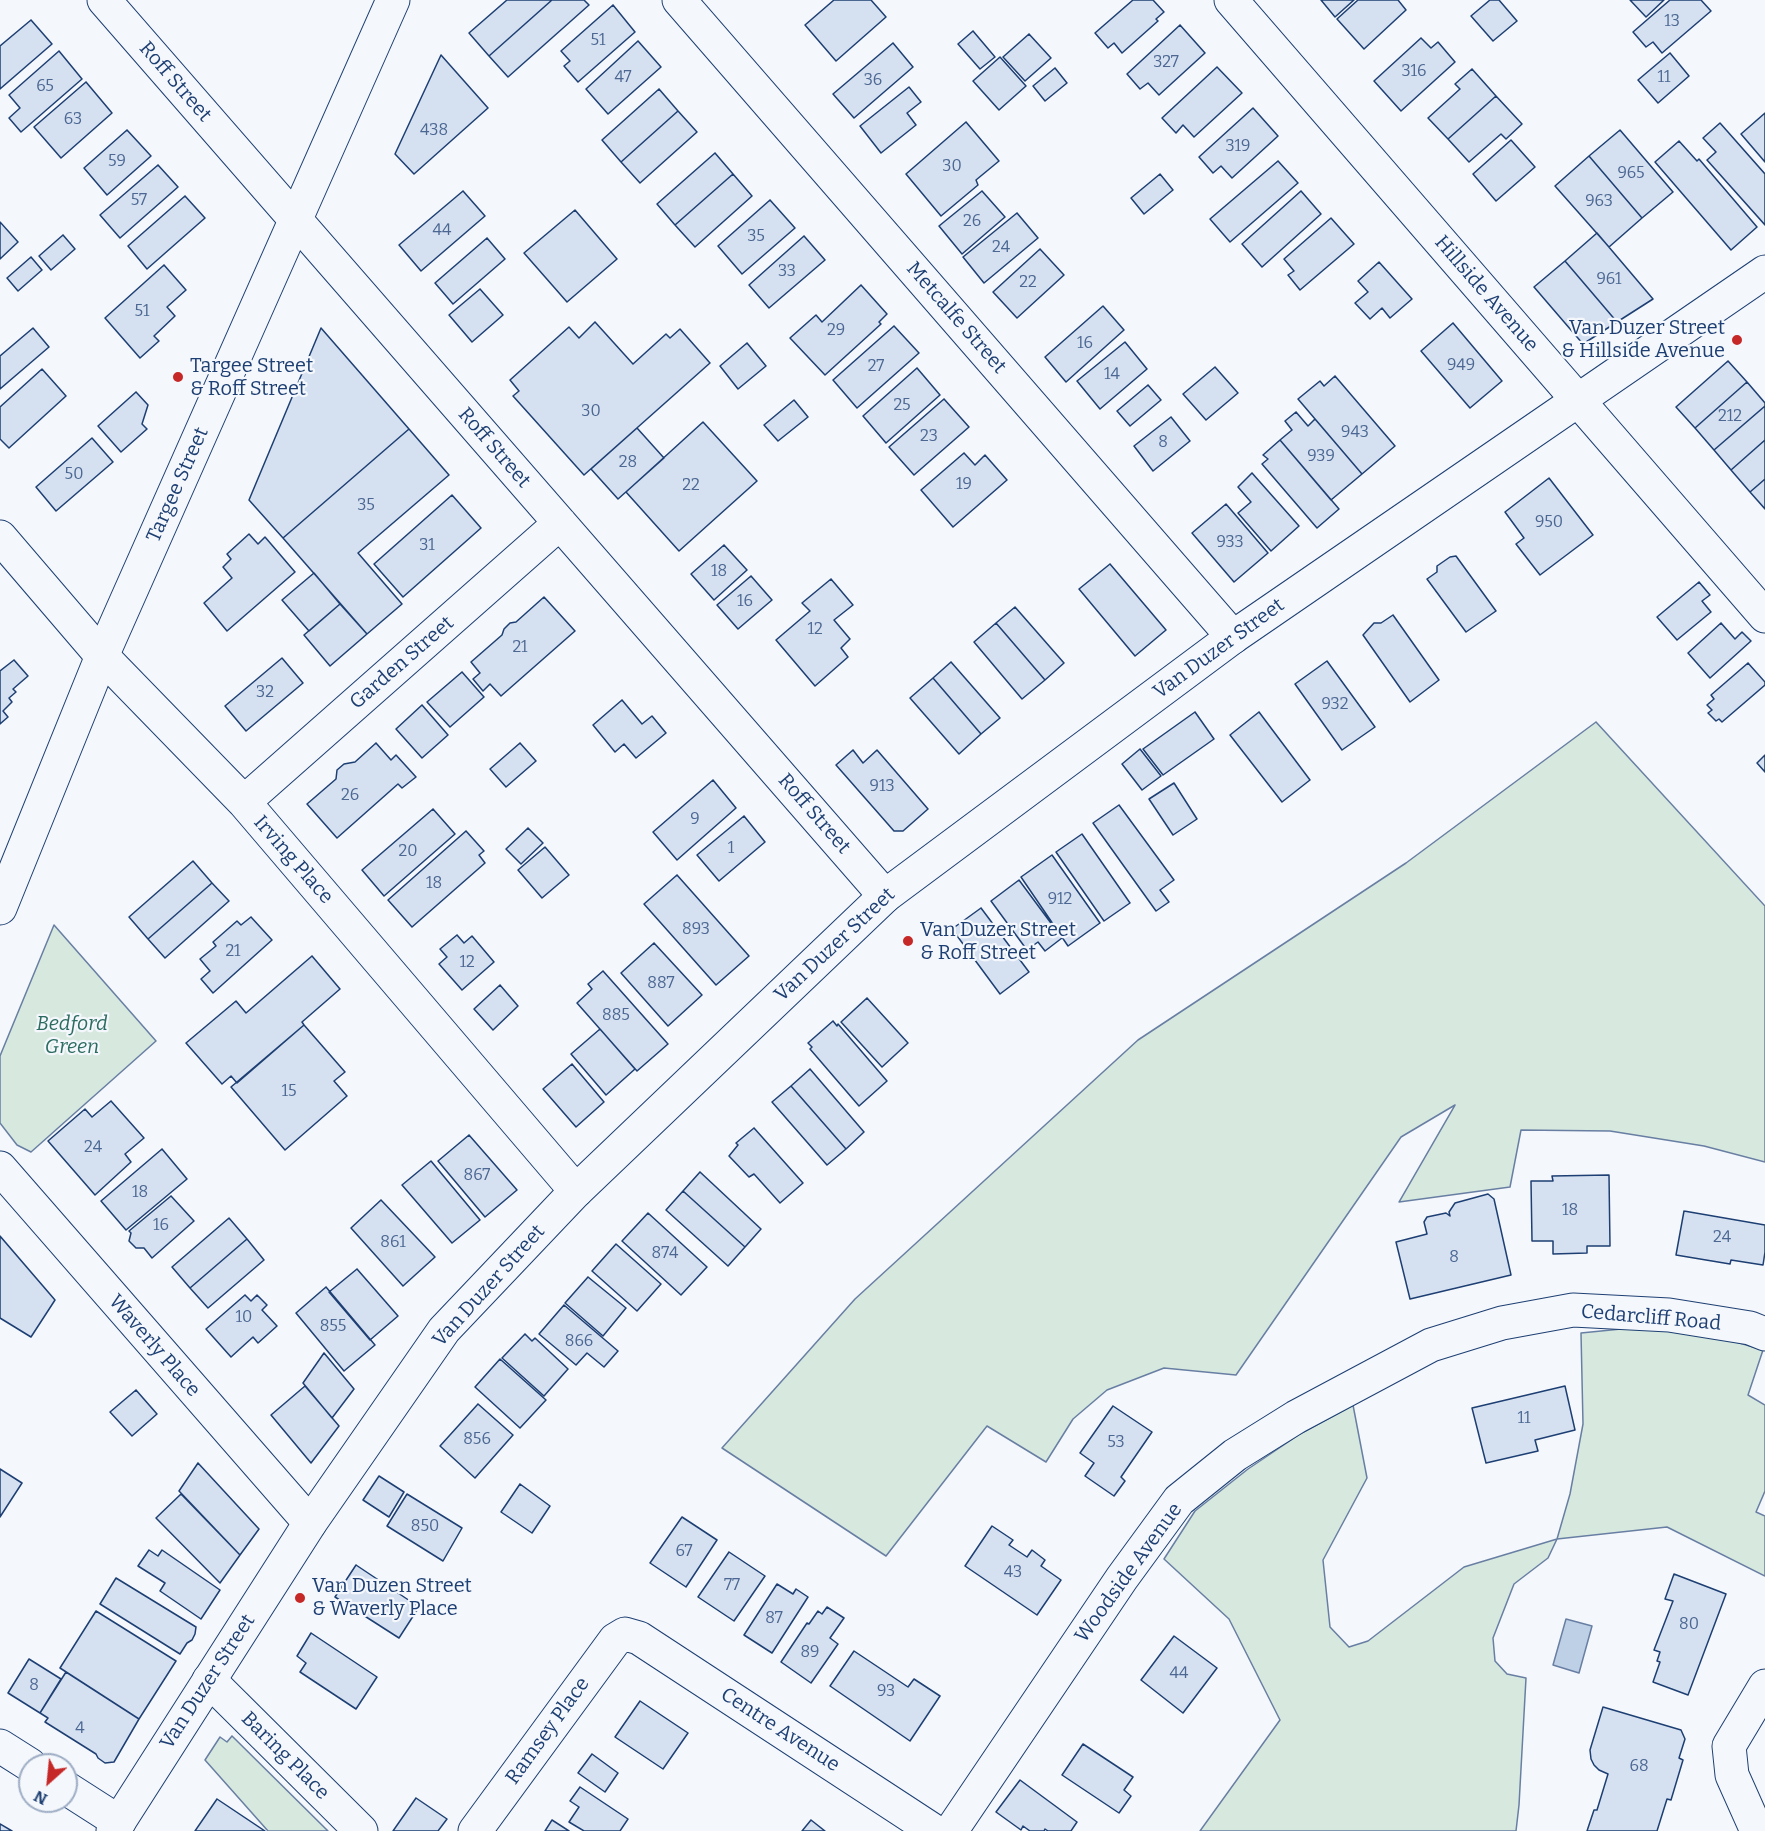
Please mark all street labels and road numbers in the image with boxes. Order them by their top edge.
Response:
street label: Roff Street [134,37,216,127]
street label: Hillside Avenue [1429,231,1543,357]
street label: Metcalfe Street [901,257,1011,379]
street label: Roff Street [453,403,535,493]
street label: Targee Street [142,424,214,546]
street label: Van Duzer Street [1149,593,1289,705]
street label: Garden Street [345,611,459,715]
street label: Roff Street [773,769,855,859]
street label: Irving Place [248,811,338,909]
street label: Van Duzer Street [770,883,900,1007]
street label: Van Duzer Street [428,1220,550,1352]
street label: Waverly Place [103,1290,205,1402]
street label: Cedarcliff Road [1580,1300,1722,1336]
street label: Woodside Avenue [1070,1499,1188,1647]
street label: Van Duzer Street [155,1610,261,1754]
street label: Ramsey Place [501,1673,595,1789]
street label: Centre Avenue [716,1683,844,1777]
street label: Baring Place [236,1707,334,1805]

